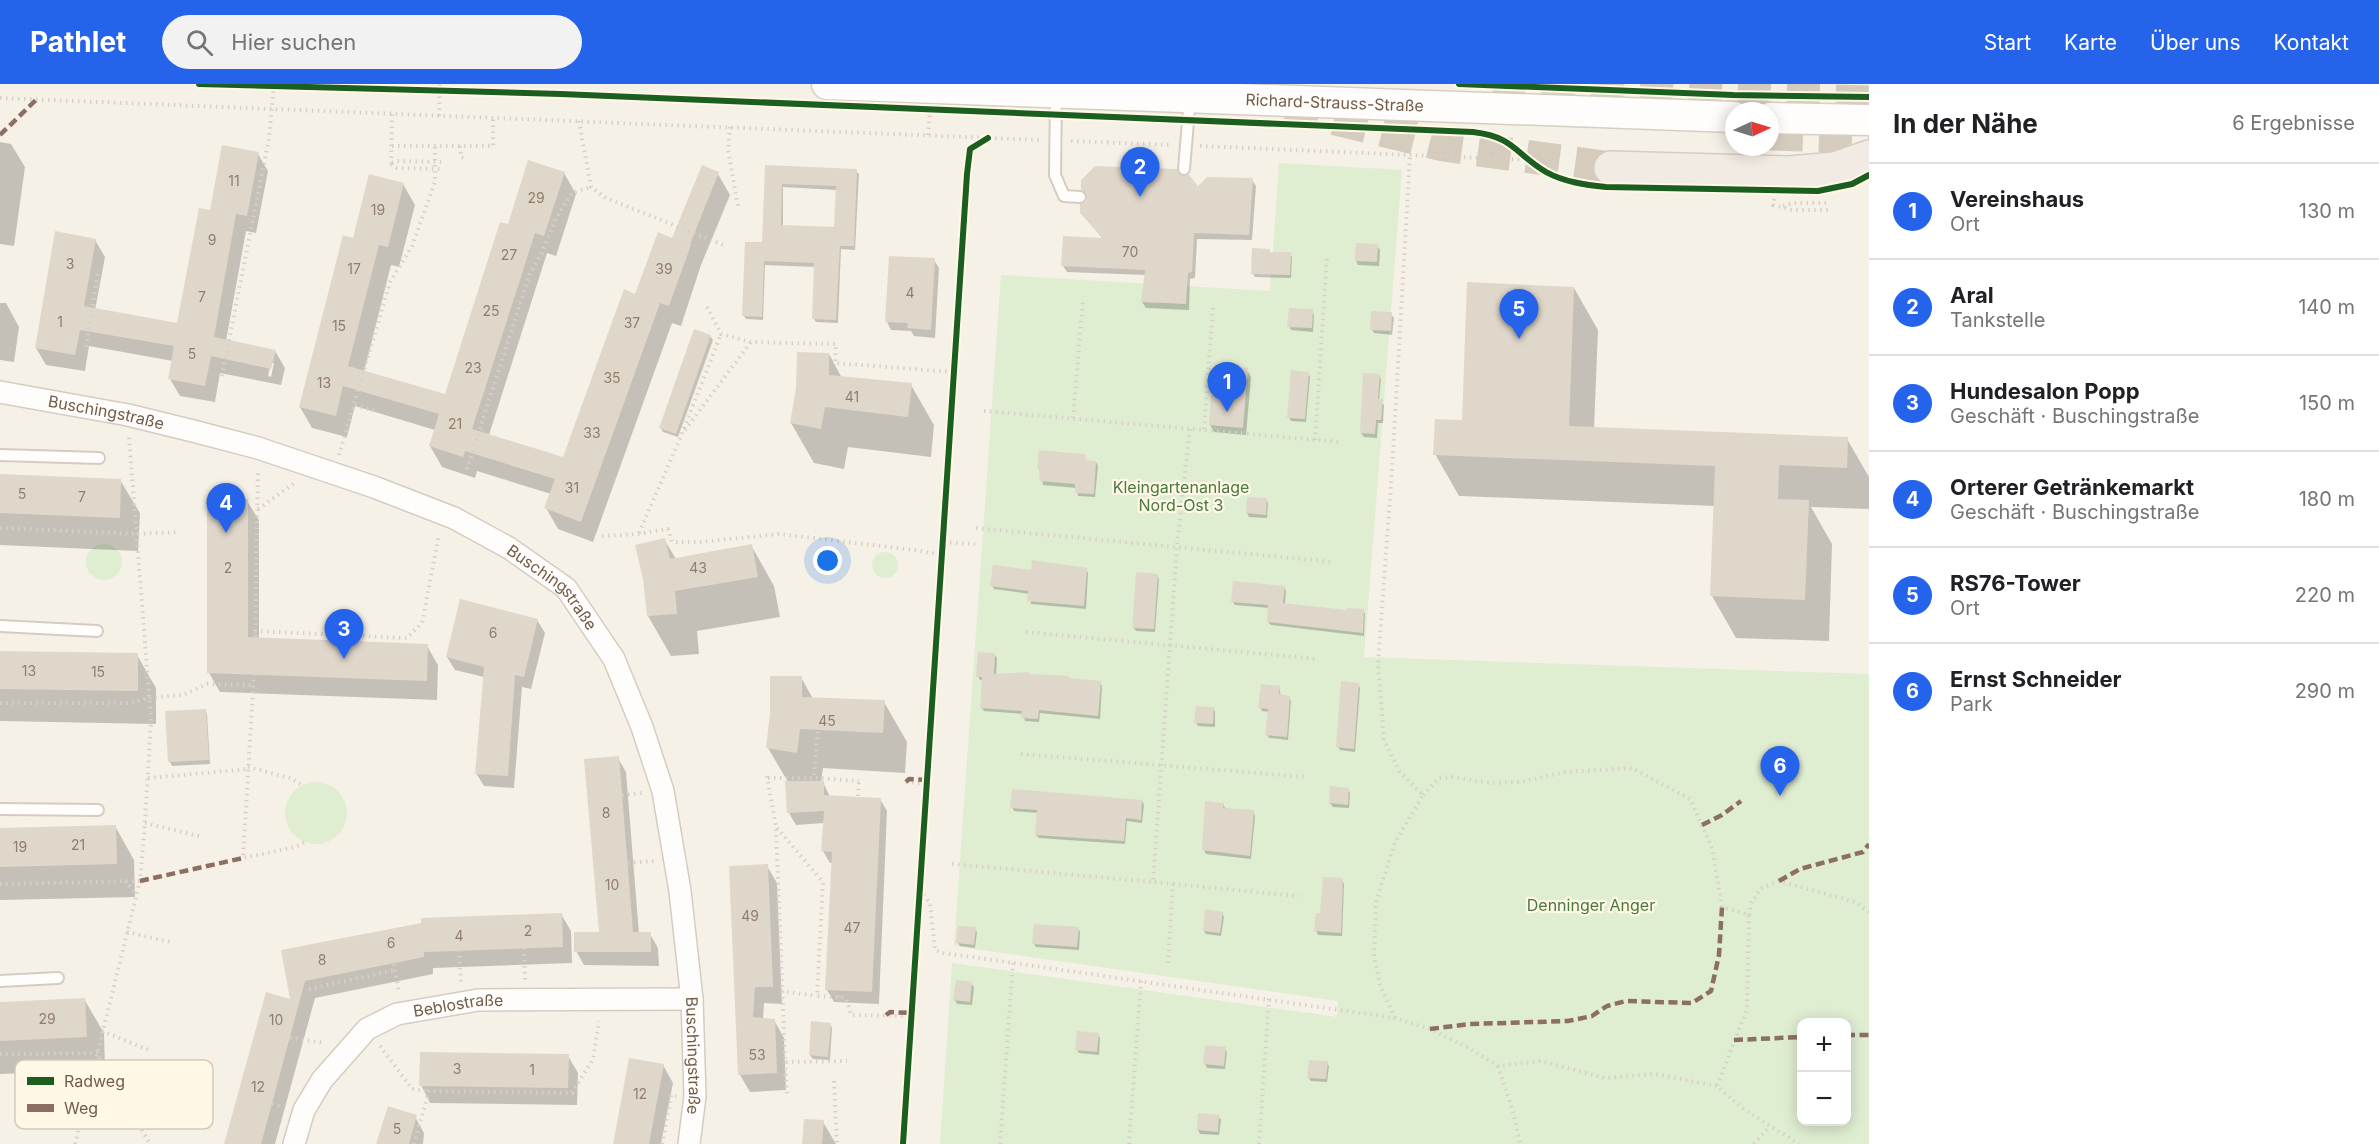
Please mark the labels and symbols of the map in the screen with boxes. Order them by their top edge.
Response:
street label: Richard-Strauss-Straße [1245,89,1424,116]
north arrow [1725,102,1779,156]
pin: 2 [1120,147,1160,197]
house number: 11 [228,172,240,189]
house number: 29 [527,189,545,206]
house number: 19 [371,201,385,218]
house number: 9 [208,231,216,248]
house number: 70 [1122,243,1138,260]
house number: 27 [501,246,517,263]
house number: 3 [66,255,74,272]
house number: 17 [347,260,361,277]
house number: 39 [655,260,673,277]
house number: 4 [905,284,915,301]
house number: 7 [198,288,206,305]
pin: 5 [1500,290,1538,339]
house number: 25 [482,302,500,319]
house number: 1 [57,313,63,330]
house number: 37 [624,314,640,331]
house number: 15 [332,317,346,334]
house number: 5 [188,345,196,362]
house number: 23 [464,359,482,376]
pin: 1 [1208,362,1246,412]
house number: 35 [603,369,621,386]
house number: 13 [317,374,331,391]
house number: 41 [845,388,859,405]
street label: Buschingstraße [46,391,166,434]
house number: 21 [448,415,462,432]
house number: 33 [583,424,601,441]
park label: Kleingartenanlage Nord-Ost 3 [1113,477,1249,515]
house number: 31 [565,479,579,496]
pin: 4 [206,484,246,533]
house number: 5 [18,485,26,502]
house number: 7 [78,488,86,505]
street label: Buschingstraße [503,540,601,634]
your location [813,546,842,575]
house number: 2 [224,559,232,576]
house number: 43 [689,559,707,576]
pin: 3 [324,610,364,659]
house number: 6 [489,624,497,641]
house number: 13 [22,662,36,679]
house number: 15 [91,663,105,680]
house number: 45 [818,712,836,729]
pin: 6 [1760,746,1800,796]
house number: 8 [602,804,610,821]
house number: 21 [71,836,85,853]
house number: 19 [13,838,27,855]
house number: 10 [605,876,619,893]
park label: Denninger Anger [1527,895,1655,915]
house number: 49 [741,907,759,924]
house number: 47 [844,919,861,936]
house number: 2 [524,922,532,939]
house number: 4 [454,927,464,944]
house number: 6 [387,934,395,951]
house number: 8 [318,951,326,968]
street label: Beblostraße [412,990,503,1021]
street label: Buschingstraße [682,996,705,1116]
house number: 29 [38,1010,56,1027]
house number: 10 [269,1011,283,1028]
house number: 53 [748,1046,766,1063]
legend [15,1060,213,1129]
house number: 3 [453,1060,461,1077]
house number: 1 [529,1061,535,1078]
text: Radweg [64,1071,125,1091]
house number: 12 [251,1078,265,1095]
house number: 12 [633,1085,647,1102]
text: Weg [64,1098,98,1118]
house number: 5 [393,1120,401,1137]

